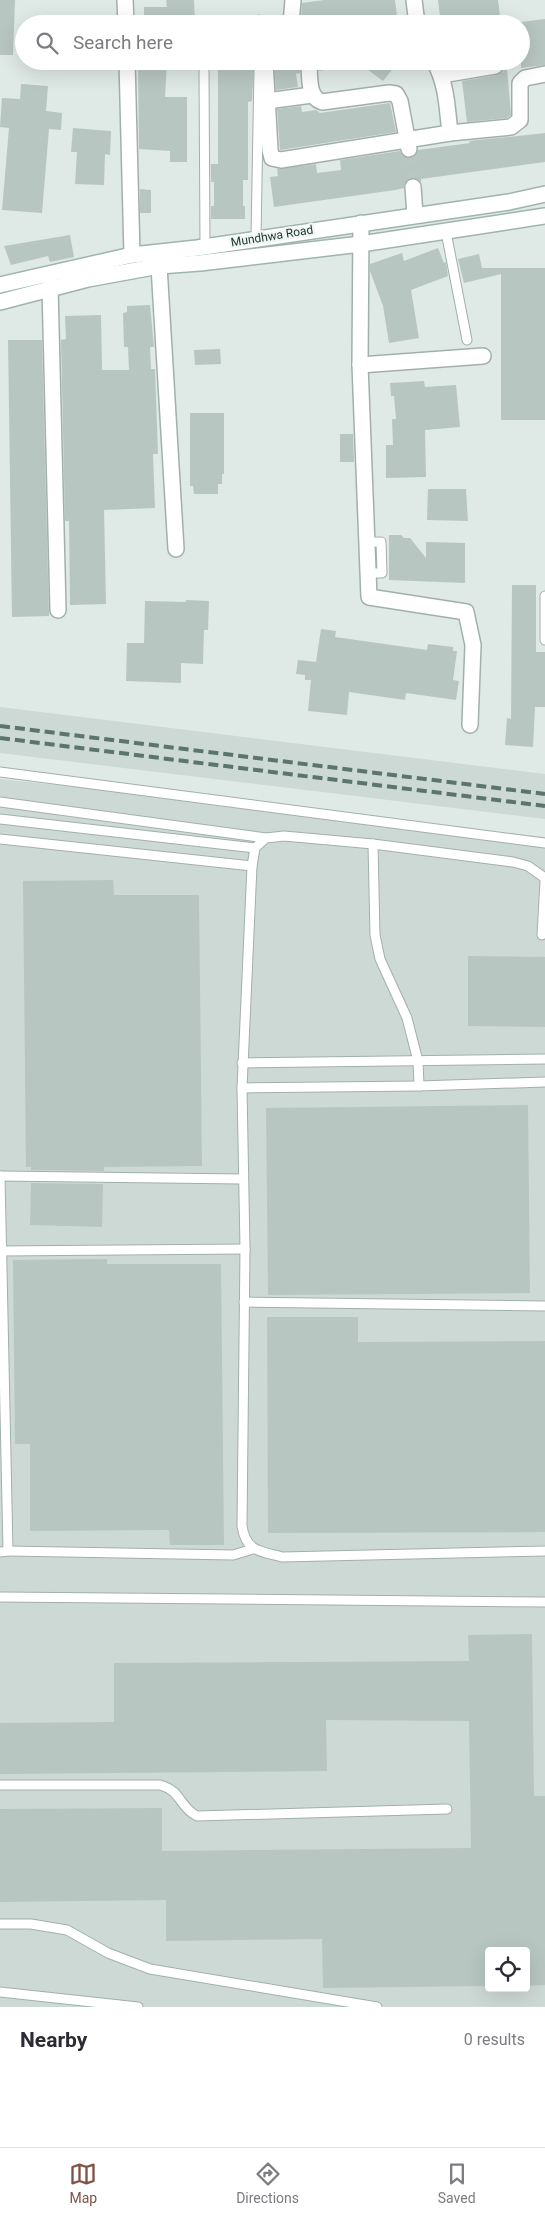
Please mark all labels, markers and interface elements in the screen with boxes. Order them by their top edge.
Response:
search box [15,15,530,70]
icon: search [33,29,61,57]
text: Search here [73,31,173,54]
street label: Mundhwa Road [230,223,314,249]
map controls [485,1947,530,1992]
button: locate [485,1947,530,1992]
text: Nearby [20,2028,87,2052]
text: 0 results [464,2030,525,2049]
tab: Map [69,2160,97,2206]
tab: Directions [236,2160,299,2206]
tab: Saved [438,2160,476,2206]

